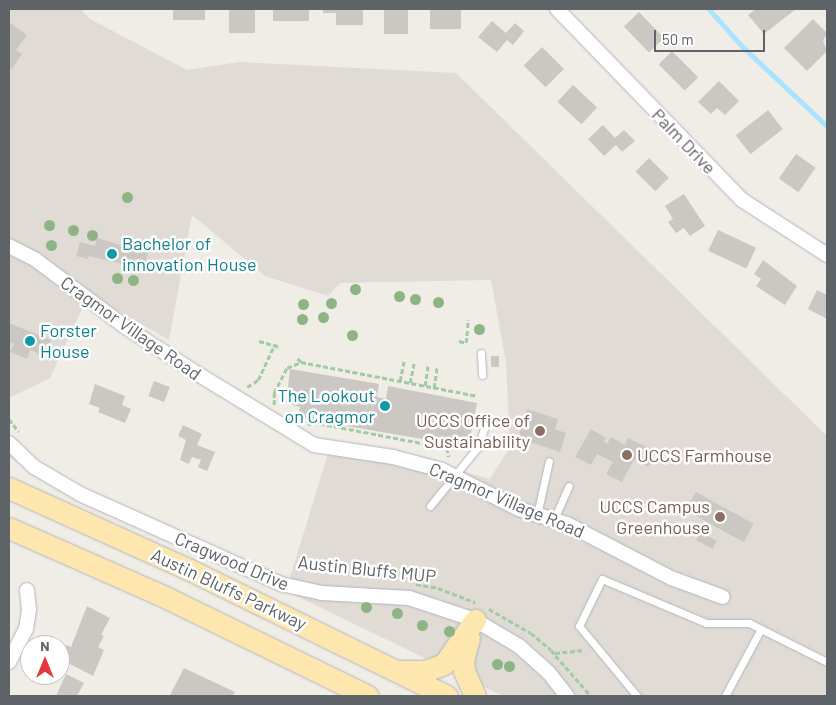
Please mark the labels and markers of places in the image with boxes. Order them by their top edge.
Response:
place label: Bachelor of innovation House [122,233,257,276]
marker: Bachelor of innovation House [106,248,118,260]
place label: Forster House [40,320,97,362]
marker: Forster House [24,335,36,347]
place label: The Lookout on Cragmor [277,385,375,428]
marker: The Lookout on Cragmor [379,400,391,412]
place label: UCCS Office of Sustainability [416,410,530,452]
marker: UCCS Office of Sustainability [534,425,546,437]
place label: UCCS Farmhouse [637,444,772,466]
marker: UCCS Farmhouse [621,449,633,461]
place label: UCCS Campus Greenhouse [599,496,710,538]
marker: UCCS Campus Greenhouse [714,511,726,523]

